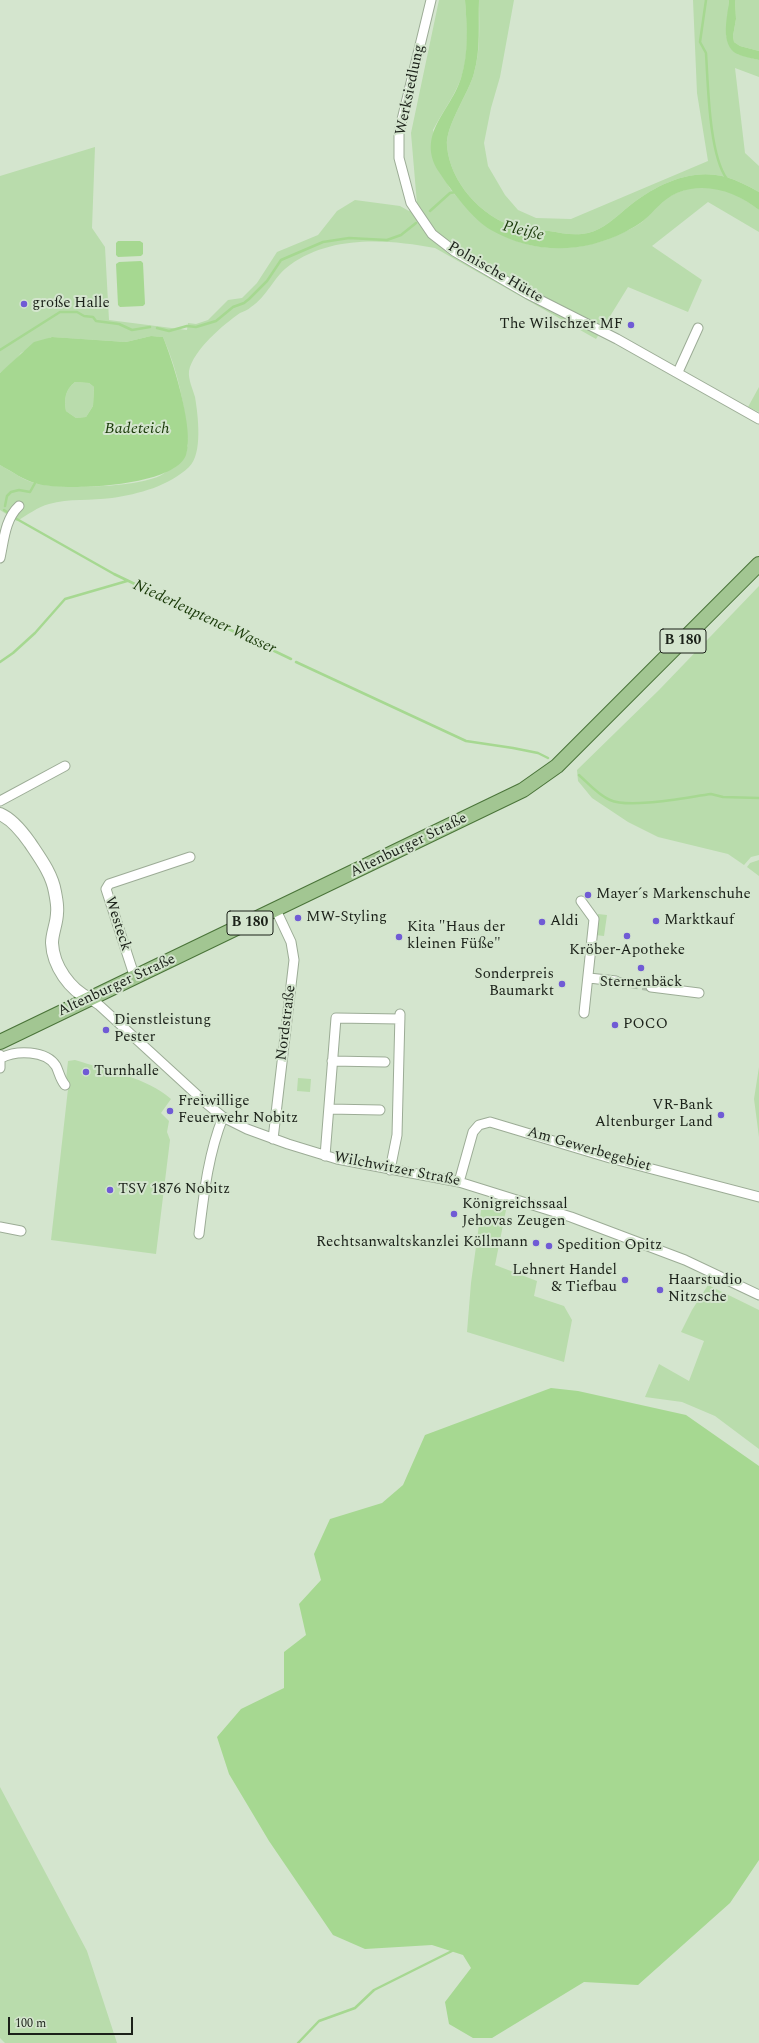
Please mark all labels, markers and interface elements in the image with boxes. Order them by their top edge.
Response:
street label: Werksiedlung [393,43,429,137]
water label: Pleiße [500,218,546,246]
street label: Polnische Hütte [444,238,546,308]
place label: große Halle [32,295,110,313]
marker: große Halle [19,299,29,309]
place label: The Wilschzer MF [500,316,623,334]
marker: The Wilschzer MF [626,320,636,330]
water label: Badeteich [104,420,170,440]
water label: Niederleuptener Wasser [129,576,279,660]
road number: B 180 [660,629,706,653]
street label: Altenburger Straße [348,810,470,882]
place label: Mayer´s Markenschuhe [596,886,751,904]
marker: Mayer´s Markenschuhe [583,890,593,900]
street label: Westeck [100,895,134,953]
place label: MW-Styling [306,909,387,927]
road number: B 180 [227,911,273,935]
place label: Marktkauf [664,912,734,930]
marker: MW-Styling [293,913,303,923]
place label: Aldi [550,913,579,931]
marker: Marktkauf [651,916,661,926]
marker: Aldi [537,917,547,927]
place label: Kita "Haus der kleinen Füße" [407,919,505,954]
marker: Kröber-Apotheke [622,931,632,941]
marker: Kita "Haus der kleinen Füße" [394,932,404,942]
place label: Kröber-Apotheke [569,942,685,960]
street label: Altenburger Straße [55,951,179,1021]
marker: Sternenbäck [636,963,646,973]
place label: Sonderpreis Baumarkt [474,966,554,1001]
place label: Sternenbäck [600,974,682,992]
marker: Sonderpreis Baumarkt [557,979,567,989]
street label: Nordstraße [273,984,301,1062]
place label: Dienstleistung Pester [114,1012,211,1047]
place label: POCO [623,1016,668,1034]
marker: POCO [610,1020,620,1030]
marker: Dienstleistung Pester [101,1025,111,1035]
place label: Turnhalle [94,1063,159,1081]
marker: Turnhalle [81,1067,91,1077]
place label: Freiwillige Feuerwehr Nobitz [178,1093,298,1128]
place label: VR-Bank Altenburger Land [595,1097,713,1132]
marker: Freiwillige Feuerwehr Nobitz [165,1106,175,1116]
marker: VR-Bank Altenburger Land [716,1110,726,1120]
street label: Am Gewerbegebiet [525,1124,653,1176]
street label: Wilchwitzer Straße [332,1149,462,1191]
place label: TSV 1876 Nobitz [118,1181,230,1199]
marker: TSV 1876 Nobitz [105,1185,115,1195]
place label: Königreichssaal Jehovas Zeugen [462,1196,568,1231]
marker: Königreichssaal Jehovas Zeugen [449,1209,459,1219]
place label: Rechtsanwaltskanzlei Köllmann [316,1234,528,1252]
place label: Spedition Opitz [557,1237,662,1255]
marker: Rechtsanwaltskanzlei Köllmann [531,1238,541,1248]
marker: Spedition Opitz [544,1241,554,1251]
place label: Lehnert Handel & Tiefbau [512,1262,617,1297]
place label: Haarstudio Nitzsche [668,1272,742,1307]
marker: Lehnert Handel & Tiefbau [620,1275,630,1285]
marker: Haarstudio Nitzsche [655,1285,665,1295]
scale bar [10,2009,135,2035]
text: 100 m [15,2014,46,2033]

